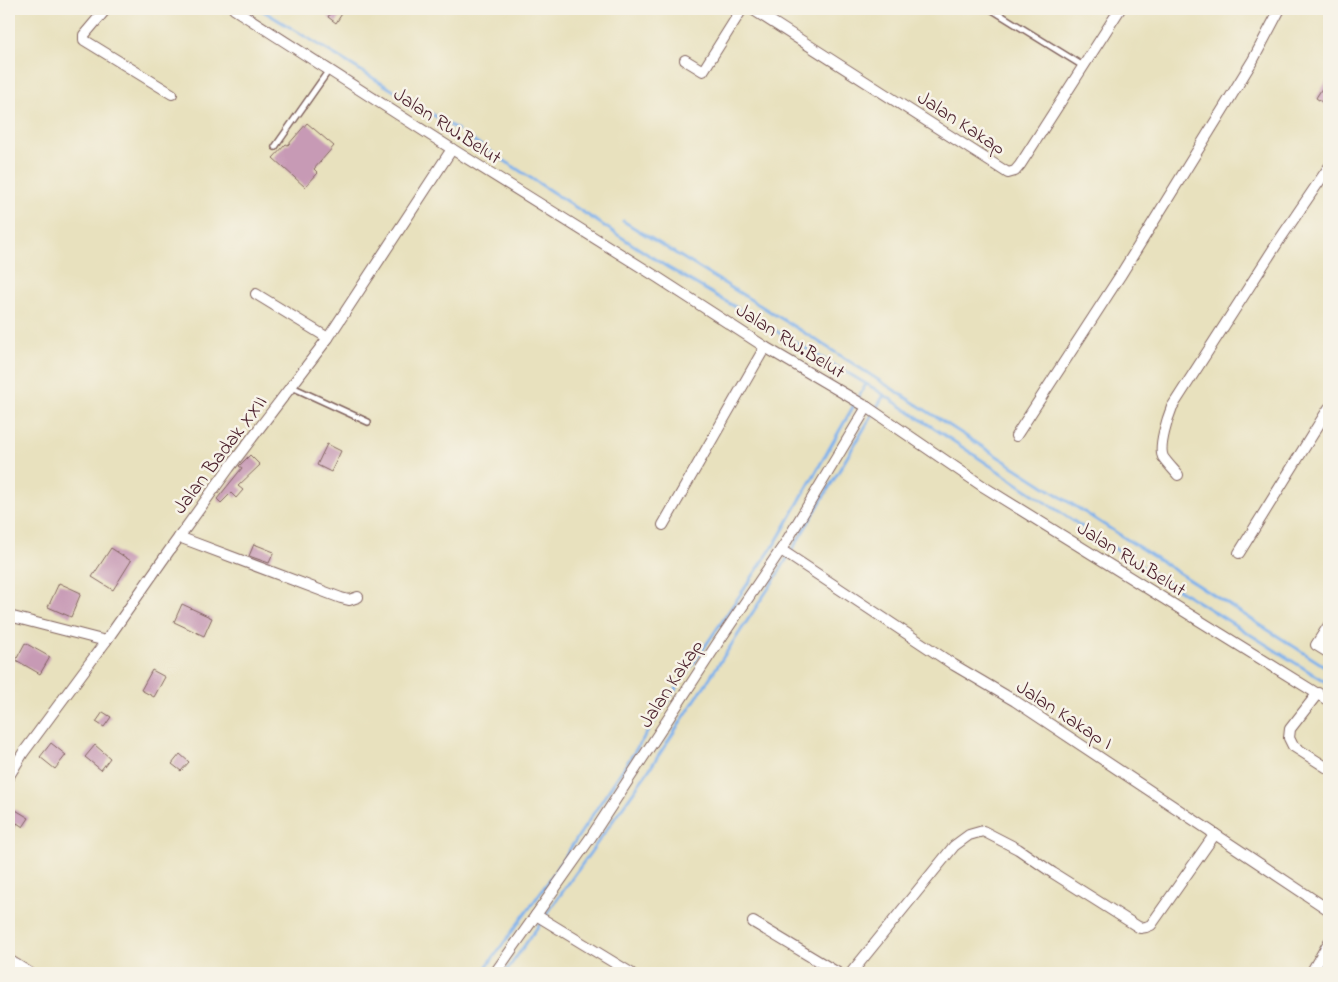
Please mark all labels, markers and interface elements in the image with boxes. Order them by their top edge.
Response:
street label: Jalan RW.Belut [387,81,507,173]
street label: Jalan Kakap [911,85,1011,164]
street label: Jalan RW.Belut [729,297,850,387]
street label: Jalan Badak XXII [167,390,275,521]
street label: Jalan RW.Belut [1070,515,1191,605]
street label: Jalan Kakap [633,634,712,734]
street label: Jalan Kakap I [1010,674,1118,758]

